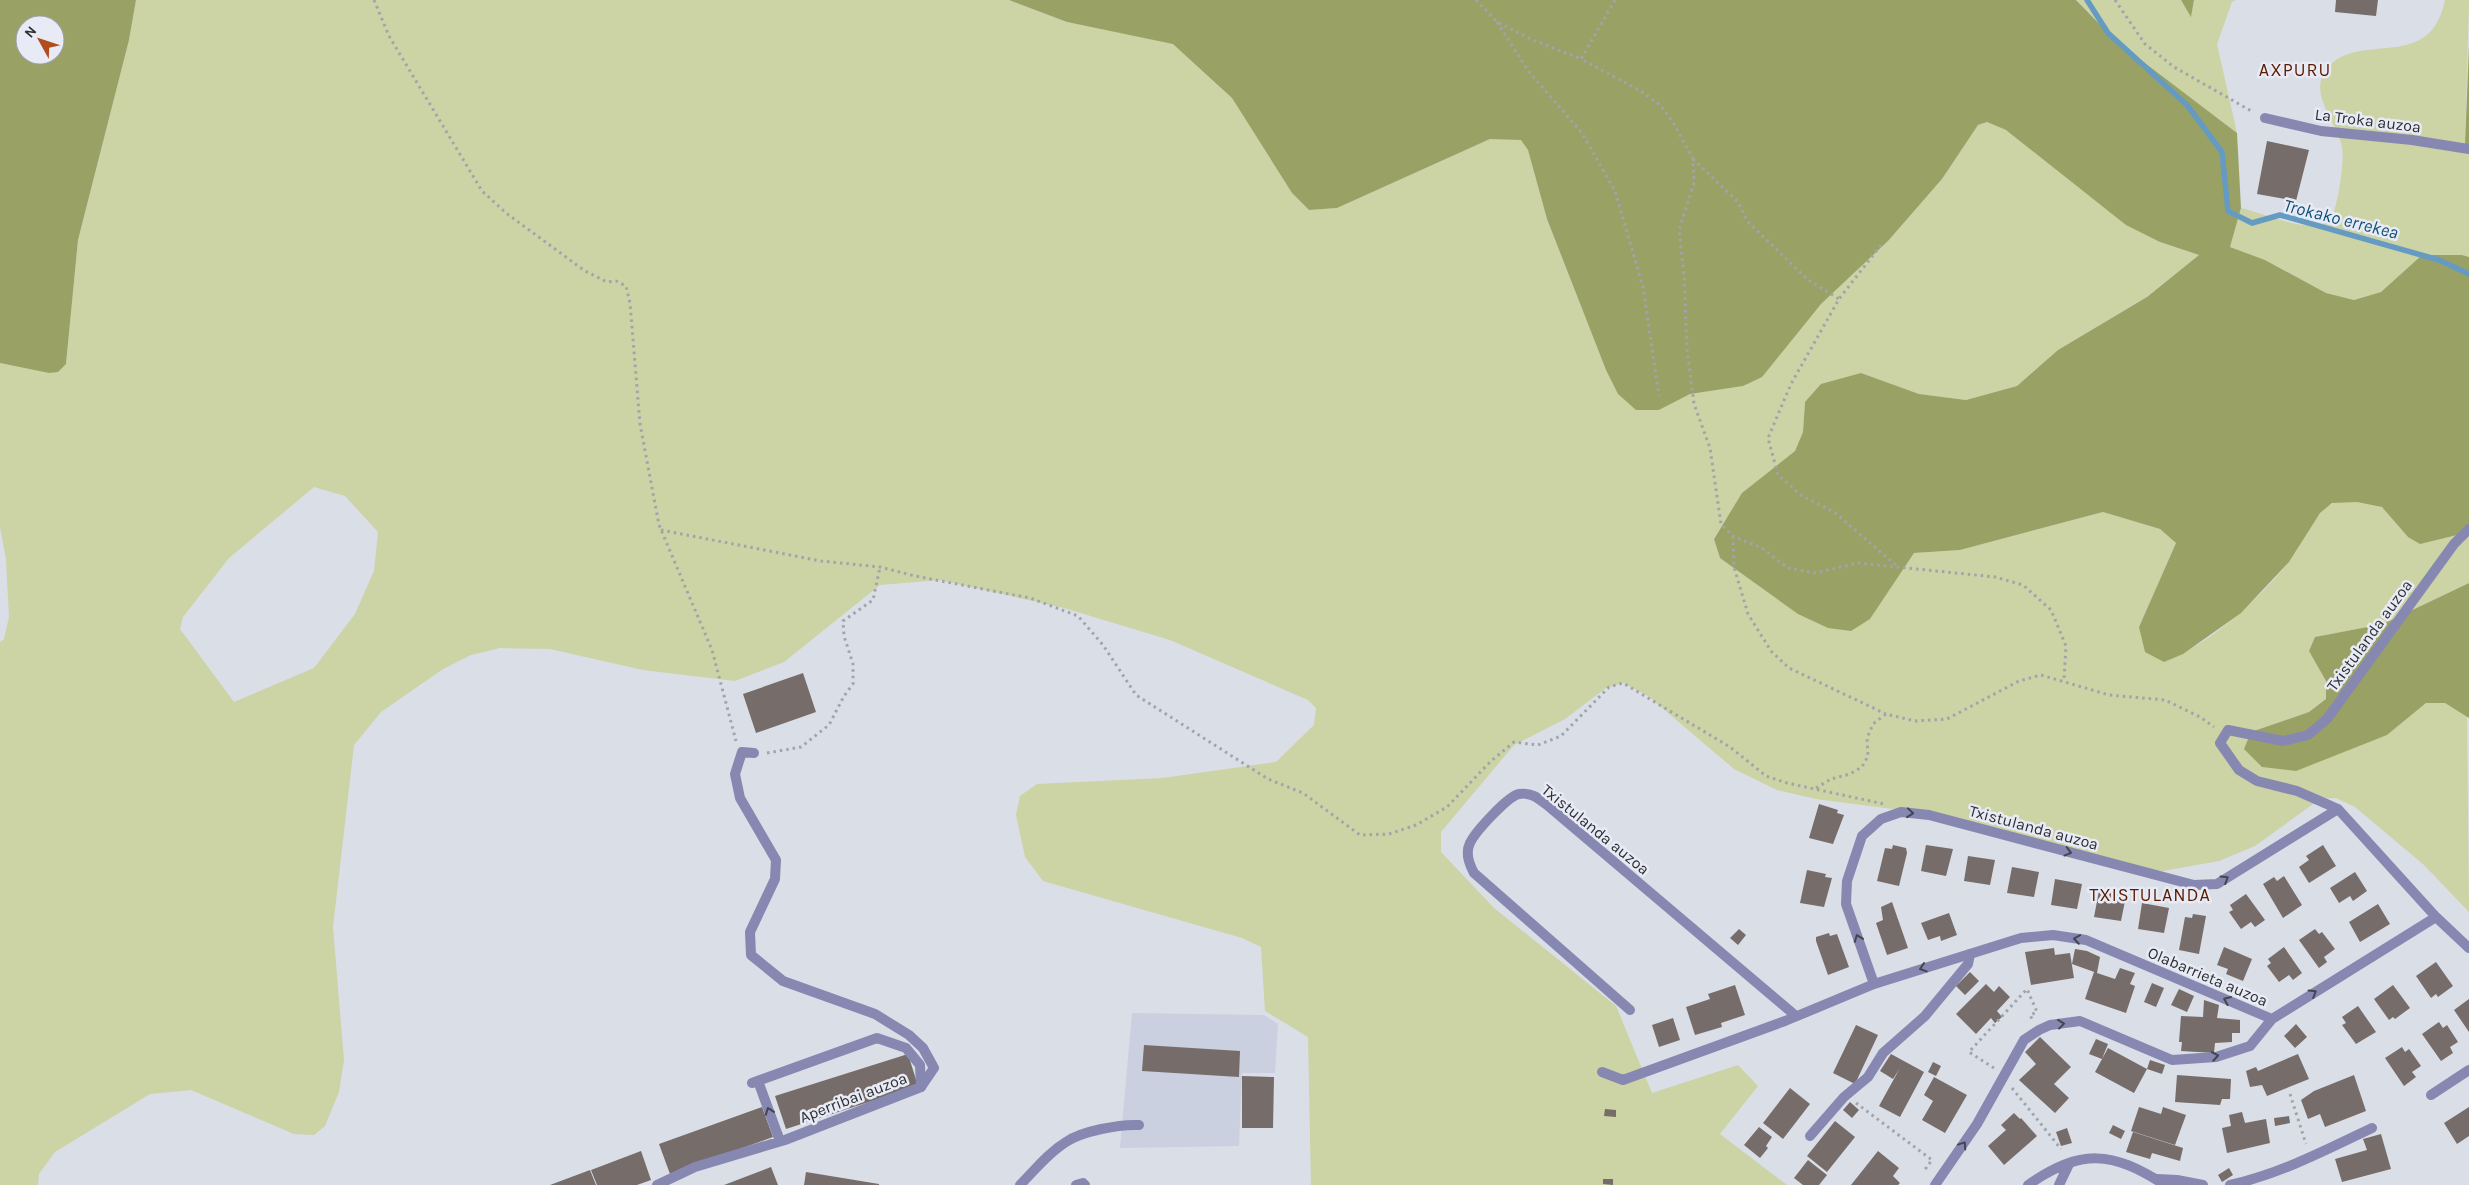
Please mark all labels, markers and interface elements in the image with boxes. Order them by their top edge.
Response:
north arrow [15,15,65,65]
text: N [21,23,40,41]
district label: AXPURU [2259,59,2331,81]
street label: La Troka auzoa [2314,105,2422,136]
water label: Trokako errekea [2281,194,2401,244]
street label: Txistulanda auzoa [2323,576,2416,695]
street label: Txistulanda auzoa [1538,780,1653,879]
street label: Txistulanda auzoa [1967,801,2100,854]
one-way arrow [1906,807,1914,818]
one-way arrow [2063,846,2072,857]
one-way arrow [2219,876,2228,885]
district label: TXISTULANDA [2089,884,2211,906]
one-way arrow [1854,934,1864,943]
one-way arrow [2072,934,2081,944]
street label: Olabarrieta auzoa [2145,943,2271,1010]
one-way arrow [1920,963,1928,973]
one-way arrow [2308,990,2317,1000]
one-way arrow [2223,996,2232,1006]
one-way arrow [2057,1019,2065,1030]
one-way arrow [2211,1052,2219,1062]
street label: Aperribai auzoa [797,1068,910,1127]
one-way arrow [765,1107,775,1116]
one-way arrow [1957,1141,1966,1151]

